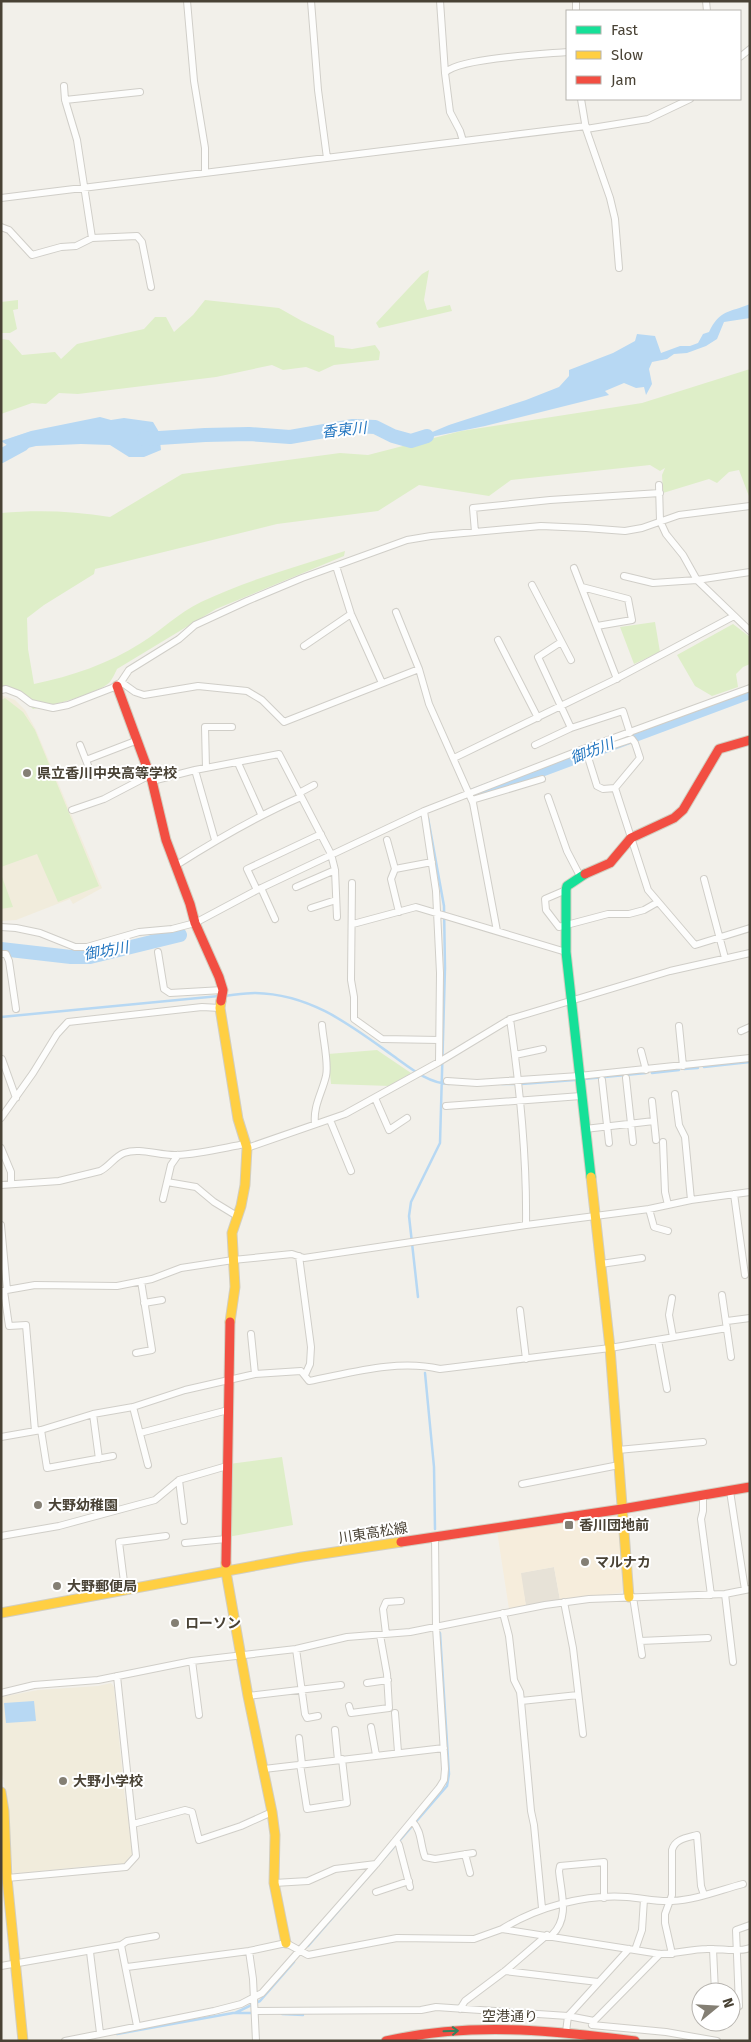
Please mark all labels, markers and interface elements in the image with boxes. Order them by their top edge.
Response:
legend [566,10,741,100]
text: Fast [611,21,638,39]
text: Slow [611,46,643,64]
text: Jam [611,71,637,89]
water label: 香東川 [321,418,369,441]
water label: 御坊川 [568,734,618,767]
place label: 県立香川中央高等学校 [37,765,177,782]
marker: 県立香川中央高等学校 [21,767,33,779]
water label: 御坊川 [82,938,132,964]
place label: 大野幼稚園 [48,1497,118,1514]
marker: 大野幼稚園 [32,1499,44,1511]
place label: 香川団地前 [579,1517,649,1534]
street label: 川東高松線 [337,1519,409,1547]
marker: 香川団地前 [563,1519,575,1531]
place label: マルナカ [595,1554,651,1571]
marker: マルナカ [579,1556,591,1568]
place label: 大野郵便局 [67,1578,137,1595]
marker: 大野郵便局 [51,1580,63,1592]
place label: ローソン [185,1615,241,1632]
marker: ローソン [169,1617,181,1629]
place label: 大野小学校 [73,1773,143,1790]
marker: 大野小学校 [57,1775,69,1787]
north arrow [691,1982,741,2032]
text: N [718,1996,737,2010]
street label: 空港通り [482,2008,538,2025]
one-way arrow [443,2026,459,2035]

